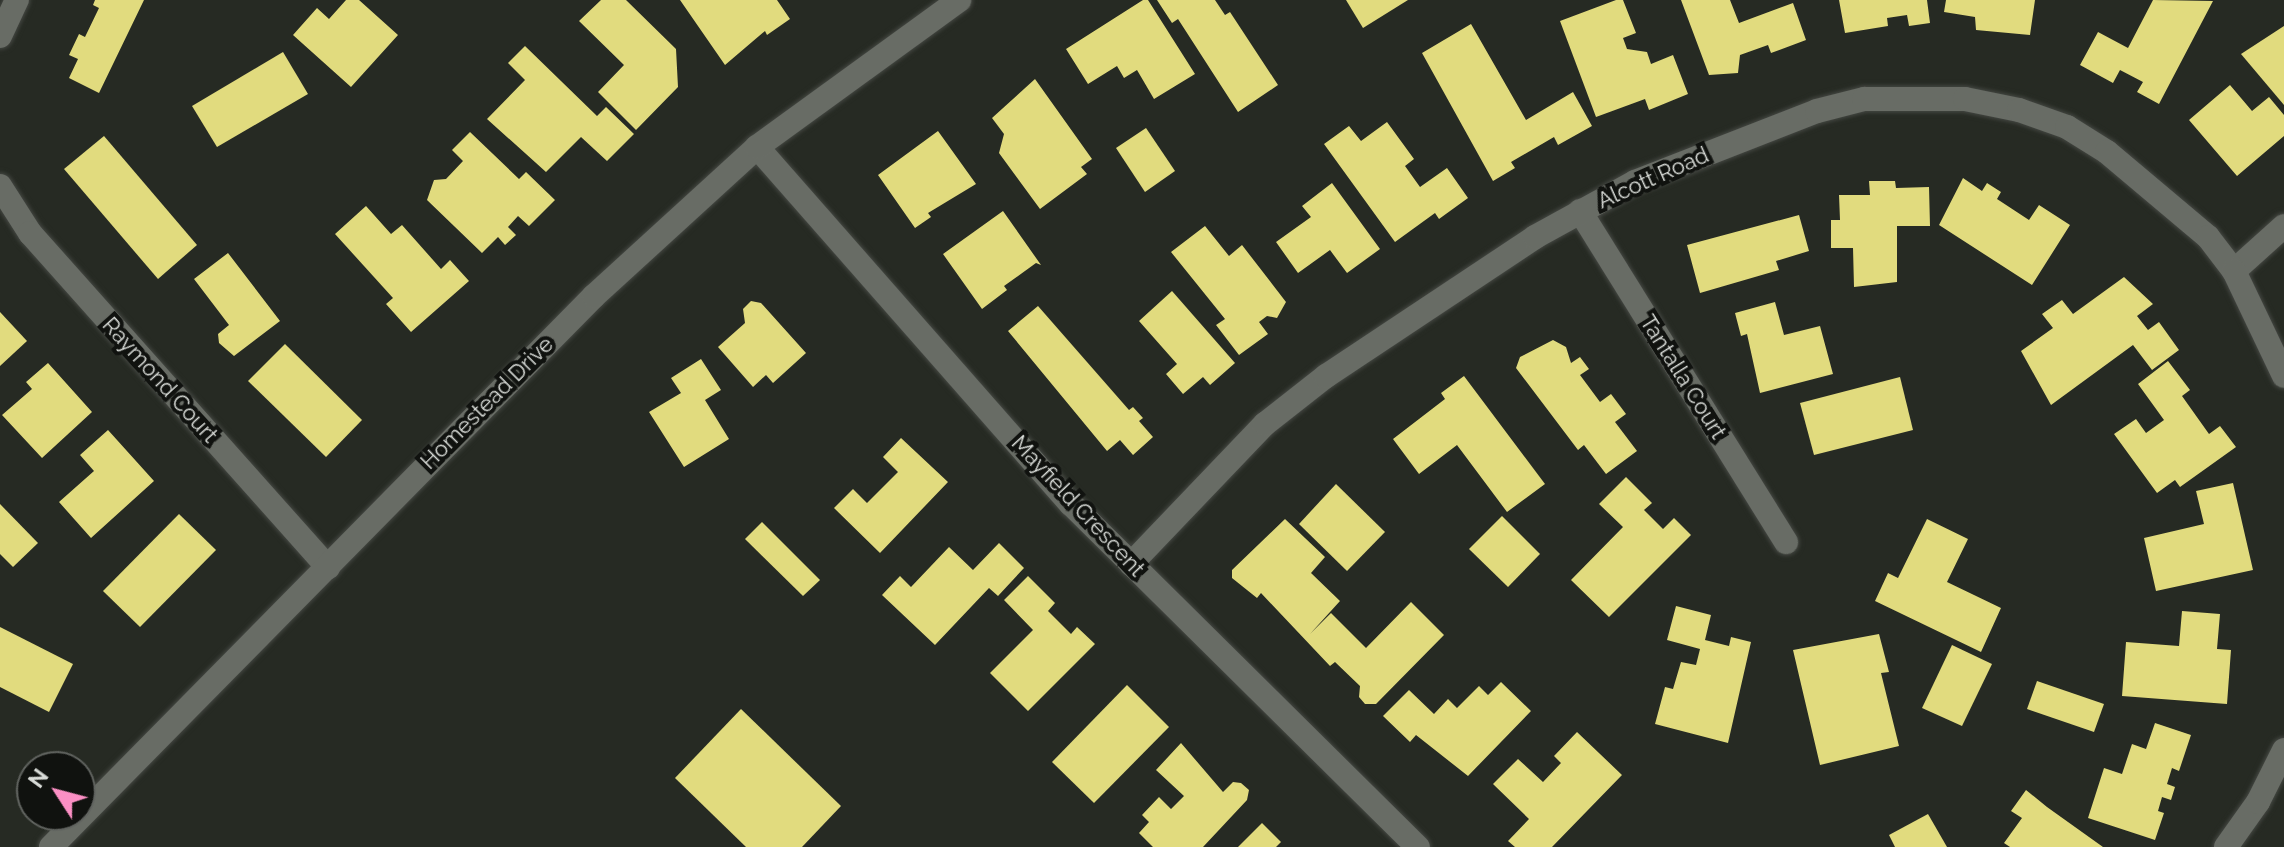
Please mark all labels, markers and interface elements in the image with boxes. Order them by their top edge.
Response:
street label: Alcott Road [1593,142,1713,214]
street label: Tantalla Court [1634,310,1732,444]
street label: Raymond Court [97,312,223,448]
street label: Homestead Drive [415,331,559,475]
street label: Mayfield Crescent [1006,430,1150,582]
north arrow [16,751,96,831]
text: N [23,764,54,793]

